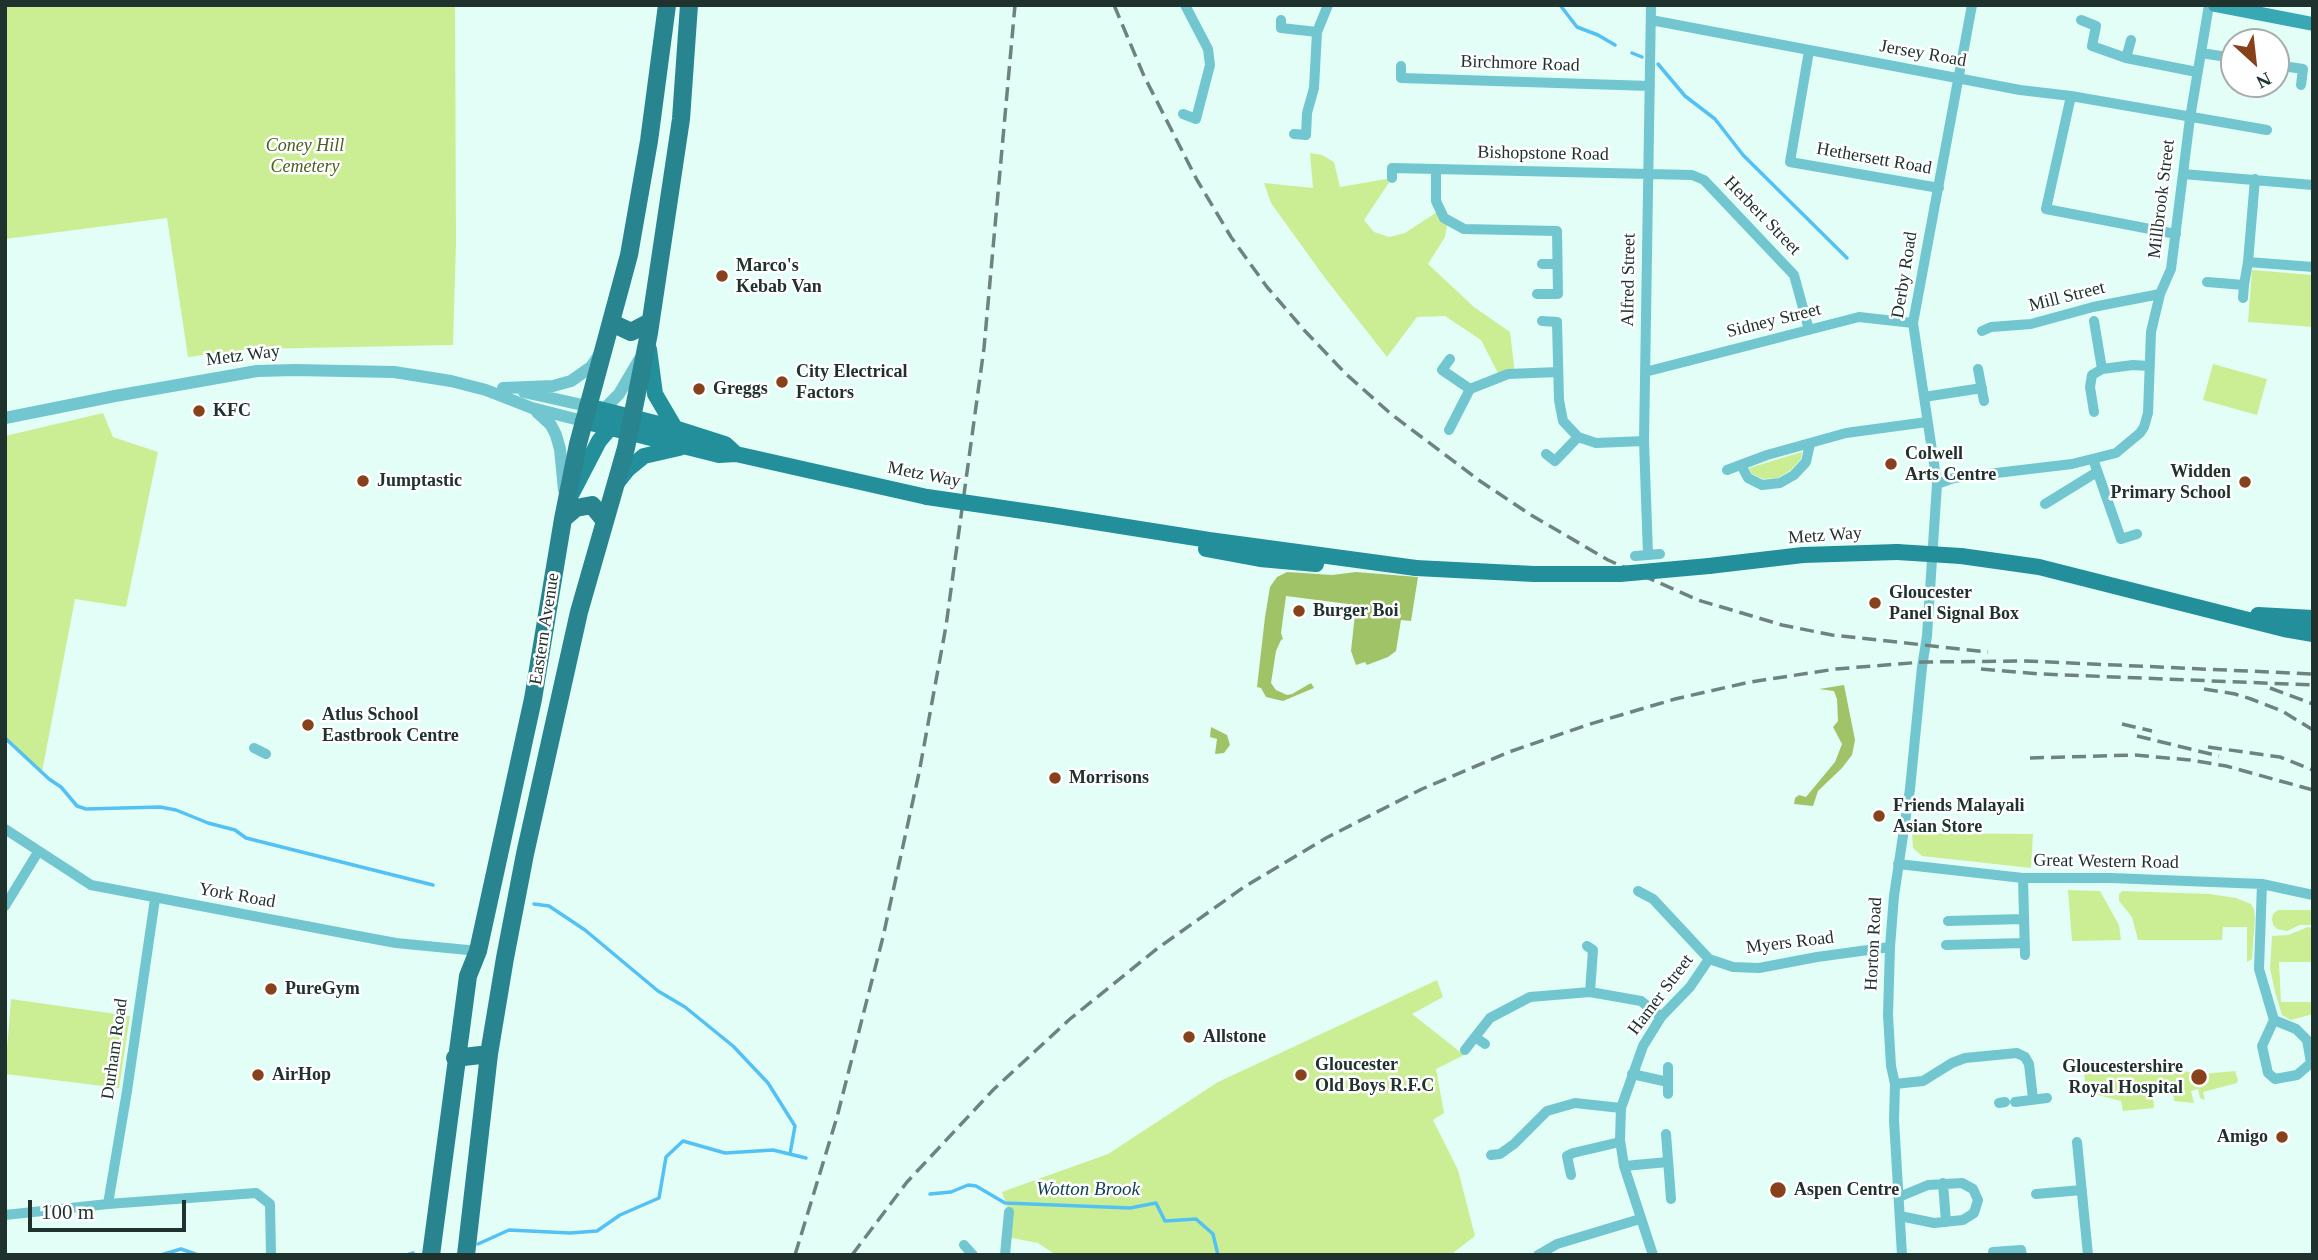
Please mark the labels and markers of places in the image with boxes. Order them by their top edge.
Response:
place label: Marco's Kebab Van [736,255,822,298]
marker: Marco's Kebab Van [714,268,730,284]
place label: City Electrical Factors [796,361,907,404]
marker: City Electrical Factors [774,374,790,390]
place label: Greggs [713,378,768,400]
marker: Greggs [691,381,707,397]
place label: KFC [213,400,251,422]
marker: KFC [191,403,207,419]
place label: Colwell Arts Centre [1905,443,1996,486]
marker: Colwell Arts Centre [1883,456,1899,472]
place label: Widden Primary School [2111,461,2231,504]
place label: Jumptastic [377,470,462,492]
marker: Jumptastic [355,473,371,489]
marker: Widden Primary School [2237,474,2253,490]
place label: Gloucester Panel Signal Box [1889,582,2019,624]
marker: Gloucester Panel Signal Box [1867,595,1883,611]
place label: Burger Boi [1313,600,1398,622]
marker: Burger Boi [1291,603,1307,619]
place label: Atlus School Eastbrook Centre [322,704,459,746]
marker: Atlus School Eastbrook Centre [300,717,316,733]
place label: Morrisons [1069,767,1149,789]
marker: Morrisons [1047,770,1063,786]
place label: Friends Malayali Asian Store [1893,795,2024,838]
marker: Friends Malayali Asian Store [1871,808,1887,824]
place label: PureGym [285,978,360,1000]
marker: PureGym [263,981,279,997]
place label: Allstone [1203,1026,1266,1048]
marker: Allstone [1181,1029,1197,1045]
place label: Gloucester Old Boys R.F.C [1315,1054,1434,1096]
place label: Gloucestershire Royal Hospital [2062,1056,2183,1098]
place label: AirHop [272,1064,331,1086]
marker: AirHop [250,1067,266,1083]
marker: Gloucester Old Boys R.F.C [1293,1067,1309,1083]
marker: Gloucestershire Royal Hospital [2189,1067,2209,1087]
place label: Amigo [2217,1126,2268,1148]
marker: Amigo [2274,1129,2290,1145]
place label: Aspen Centre [1794,1179,1899,1201]
marker: Aspen Centre [1768,1180,1788,1200]

